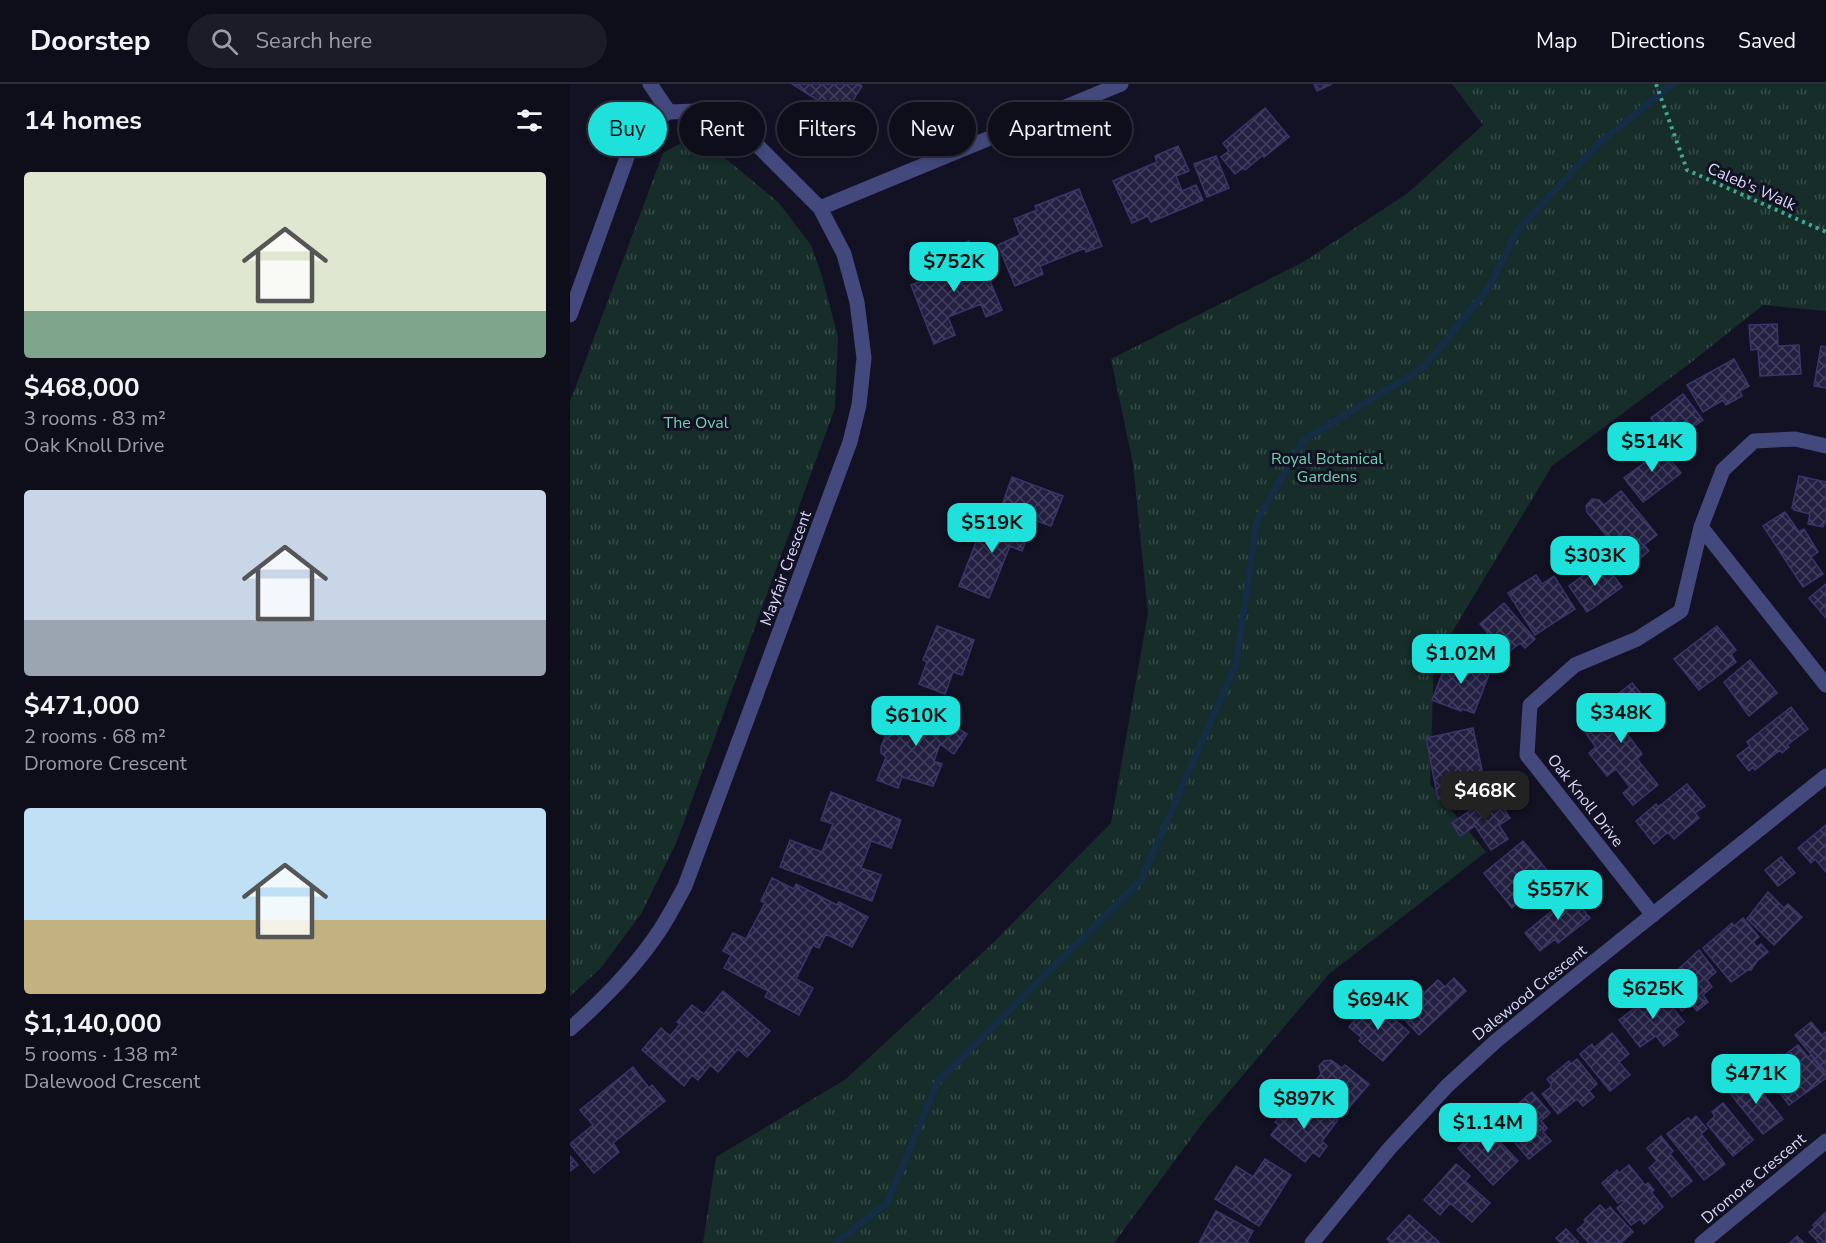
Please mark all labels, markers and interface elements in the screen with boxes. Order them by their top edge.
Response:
search box [187,14,607,68]
text: Doorstep [30,22,151,60]
icon: search [208,25,241,58]
text: Search here [256,26,372,56]
text: Map [1536,27,1577,55]
text: Directions [1610,27,1705,55]
text: Saved [1738,27,1796,55]
chip: Buy [588,102,667,156]
chip: Rent [679,102,765,156]
chip: Filters [777,102,877,156]
chip: New [889,102,976,156]
chip: Apartment [988,102,1132,156]
text: 14 homes [24,103,142,138]
icon: filters [513,104,546,137]
street label: Caleb's Walk [1704,158,1800,217]
icon: home [231,211,339,319]
pin: $752K [912,242,996,293]
text: $752K [923,248,985,275]
text: $468,000 [24,370,140,405]
text: 3 rooms · 83 m² [24,405,166,432]
park label: The Oval [664,412,729,434]
pin: $514K [1610,422,1694,473]
text: $514K [1621,428,1683,455]
text: Oak Knoll Drive [24,432,164,459]
park label: Royal Botanical Gardens [1271,448,1383,488]
pin: $519K [950,503,1034,554]
street label: Mayfair Crescent [755,507,817,629]
text: $519K [961,509,1023,536]
icon: home [231,529,339,637]
pin: $303K [1553,536,1637,587]
text: $303K [1564,542,1626,569]
pin: $1.02M [1412,634,1510,685]
text: $1.02M [1426,640,1496,667]
text: $471,000 [24,688,140,723]
pin: $348K [1579,693,1663,744]
pin: $610K [874,696,958,747]
text: $348K [1590,699,1652,726]
text: $610K [885,702,947,729]
text: 2 rooms · 68 m² [24,723,166,750]
text: Dromore Crescent [24,750,187,777]
street label: Oak Knoll Drive [1542,750,1628,852]
pin: $468K [1443,771,1527,822]
text: $468K [1454,777,1516,804]
icon: home [231,847,339,955]
pin: $557K [1516,870,1600,921]
text: $557K [1527,876,1589,903]
street label: Dalewood Crescent [1468,940,1592,1046]
pin: $625K [1611,969,1695,1020]
text: $625K [1622,975,1684,1002]
pin: $694K [1336,980,1420,1031]
text: $694K [1347,986,1409,1013]
text: $1,140,000 [24,1006,162,1041]
text: 5 rooms · 138 m² [24,1041,178,1068]
pin: $471K [1714,1054,1798,1105]
text: $471K [1725,1060,1787,1087]
text: Dalewood Crescent [24,1068,200,1095]
pin: $897K [1262,1079,1346,1130]
text: $897K [1273,1085,1335,1112]
pin: $1.14M [1439,1103,1537,1154]
text: $1.14M [1453,1109,1523,1136]
street label: Dromore Crescent [1697,1128,1811,1229]

